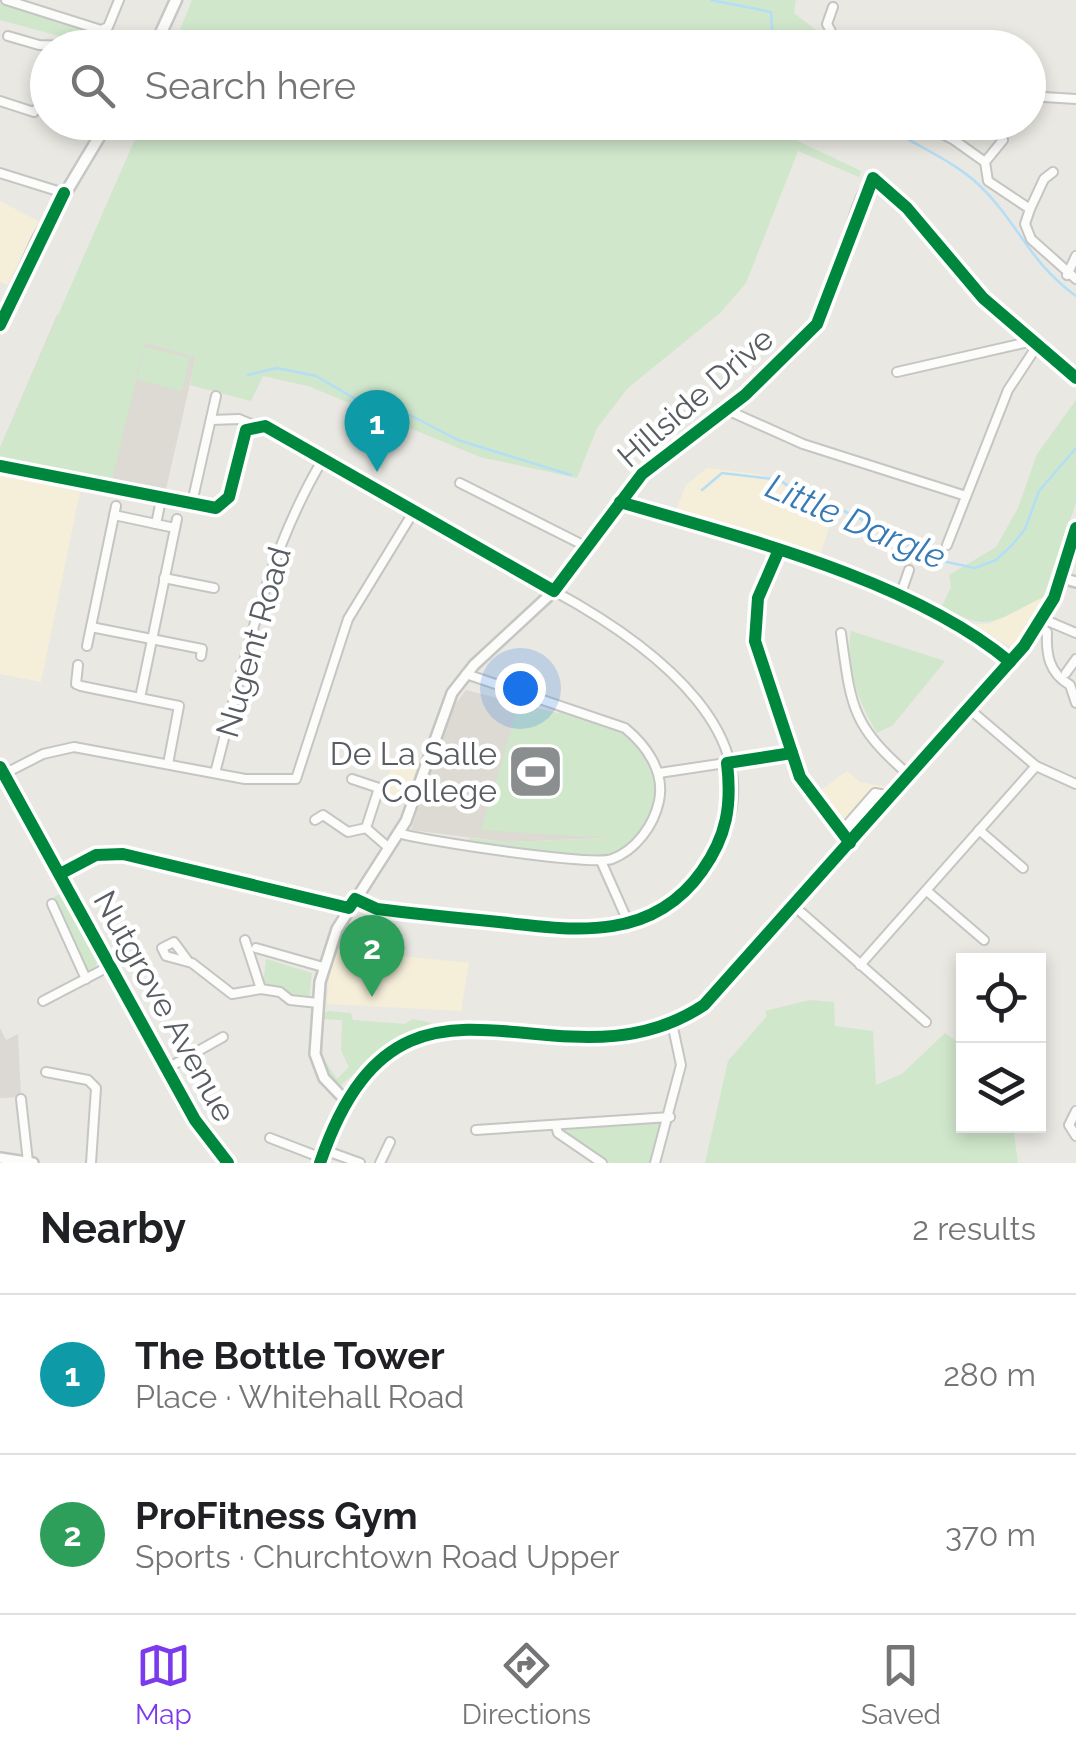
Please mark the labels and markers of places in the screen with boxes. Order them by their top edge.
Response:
pin: 1 [344,390,410,472]
place label: De La Salle College [330,735,497,809]
sports icon: De La Salle College [506,741,566,801]
pin: 2 [340,914,404,997]

